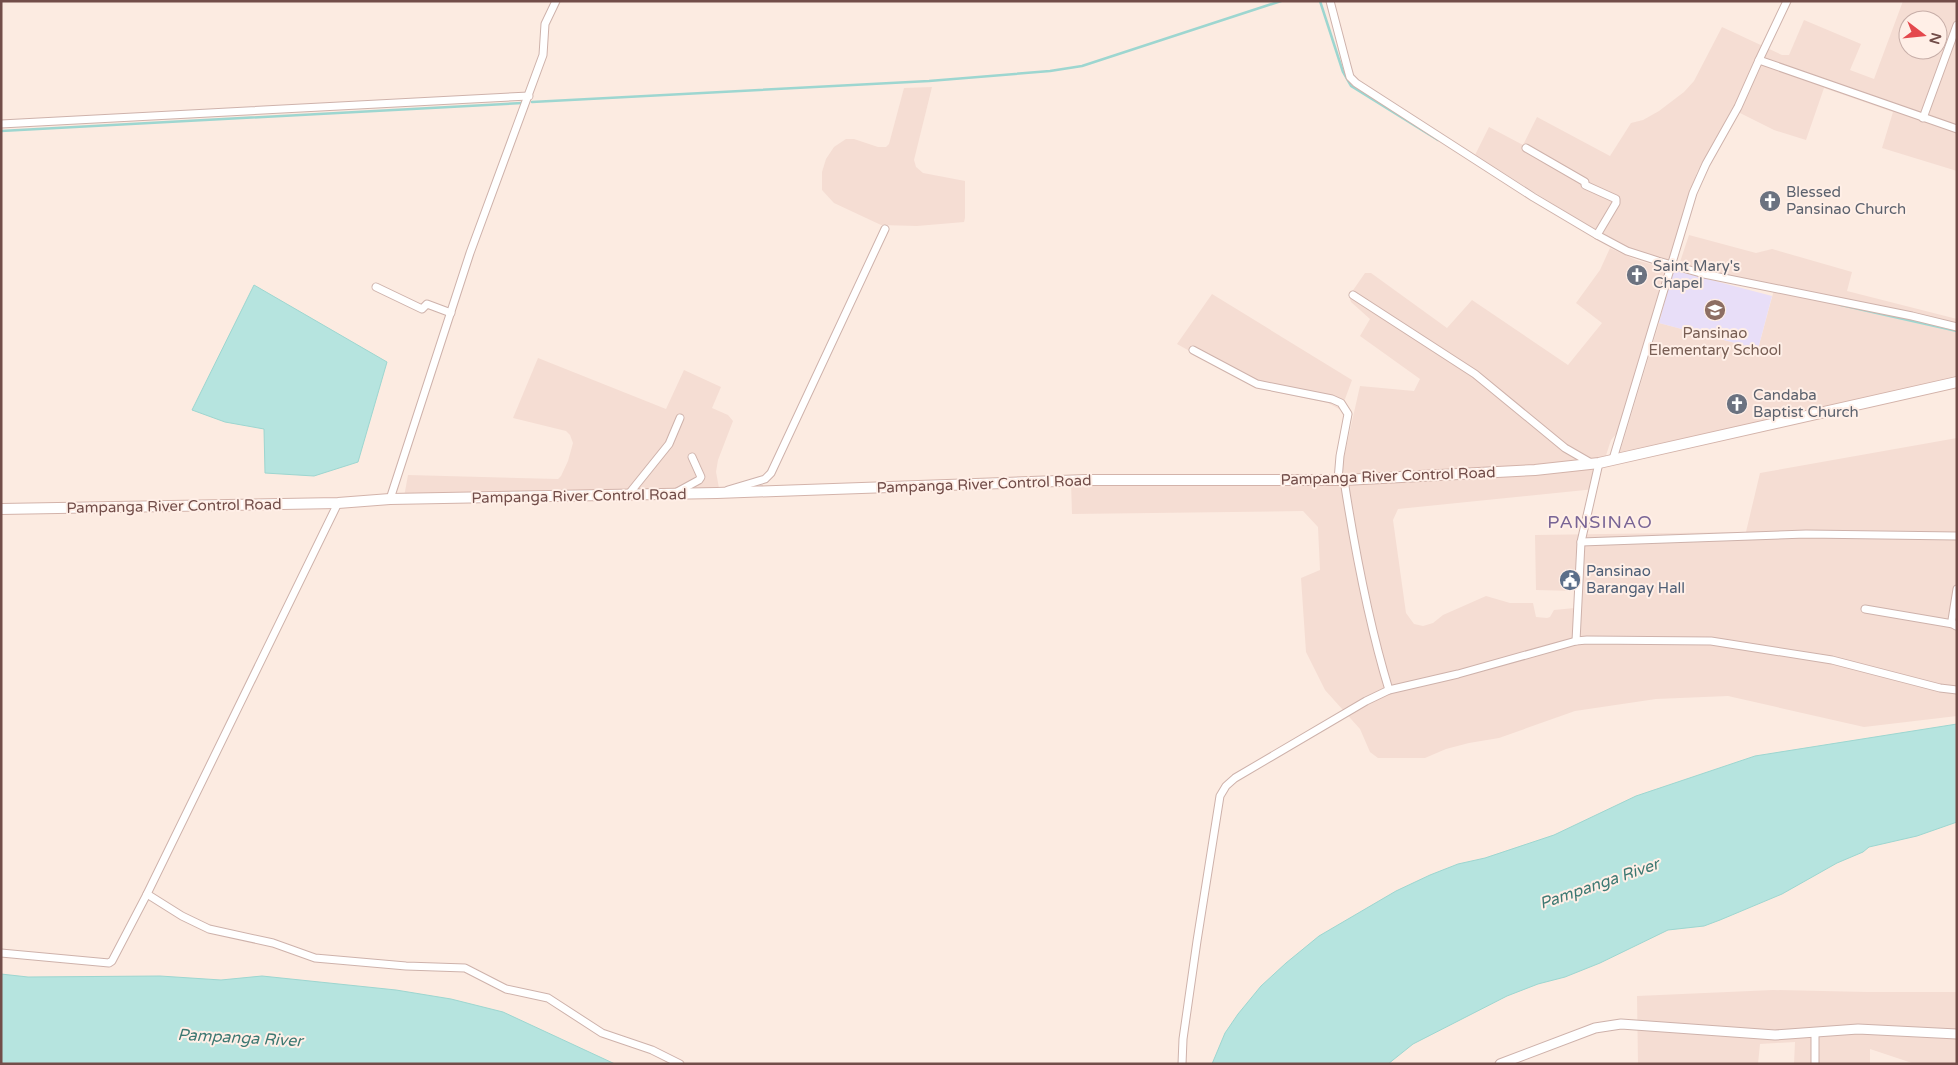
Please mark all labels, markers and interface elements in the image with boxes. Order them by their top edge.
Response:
north arrow [1898,10,1948,60]
text: N [1925,31,1945,46]
place label: Blessed Pansinao Church [1786,183,1906,218]
church icon: Blessed Pansinao Church [1758,189,1782,213]
place label: Saint Mary's Chapel [1653,257,1740,292]
church icon: Saint Mary's Chapel [1625,263,1649,287]
school or university icon: Pansinao Elementary School [1703,298,1727,322]
place label: Pansinao Elementary School [1648,324,1782,359]
place label: Candaba Baptist Church [1753,386,1859,421]
church icon: Candaba Baptist Church [1725,392,1749,416]
street label: Pampanga River Control Road [1280,463,1496,489]
street label: Pampanga River Control Road [876,471,1092,497]
street label: Pampanga River Control Road [471,485,687,507]
street label: Pampanga River Control Road [66,495,282,517]
district label: PANSINAO [1547,511,1653,533]
place label: Pansinao Barangay Hall [1586,562,1685,597]
public building icon: Pansinao Barangay Hall [1558,568,1582,592]
water label: Pampanga River [1537,854,1663,914]
water label: Pampanga River [177,1025,305,1051]

